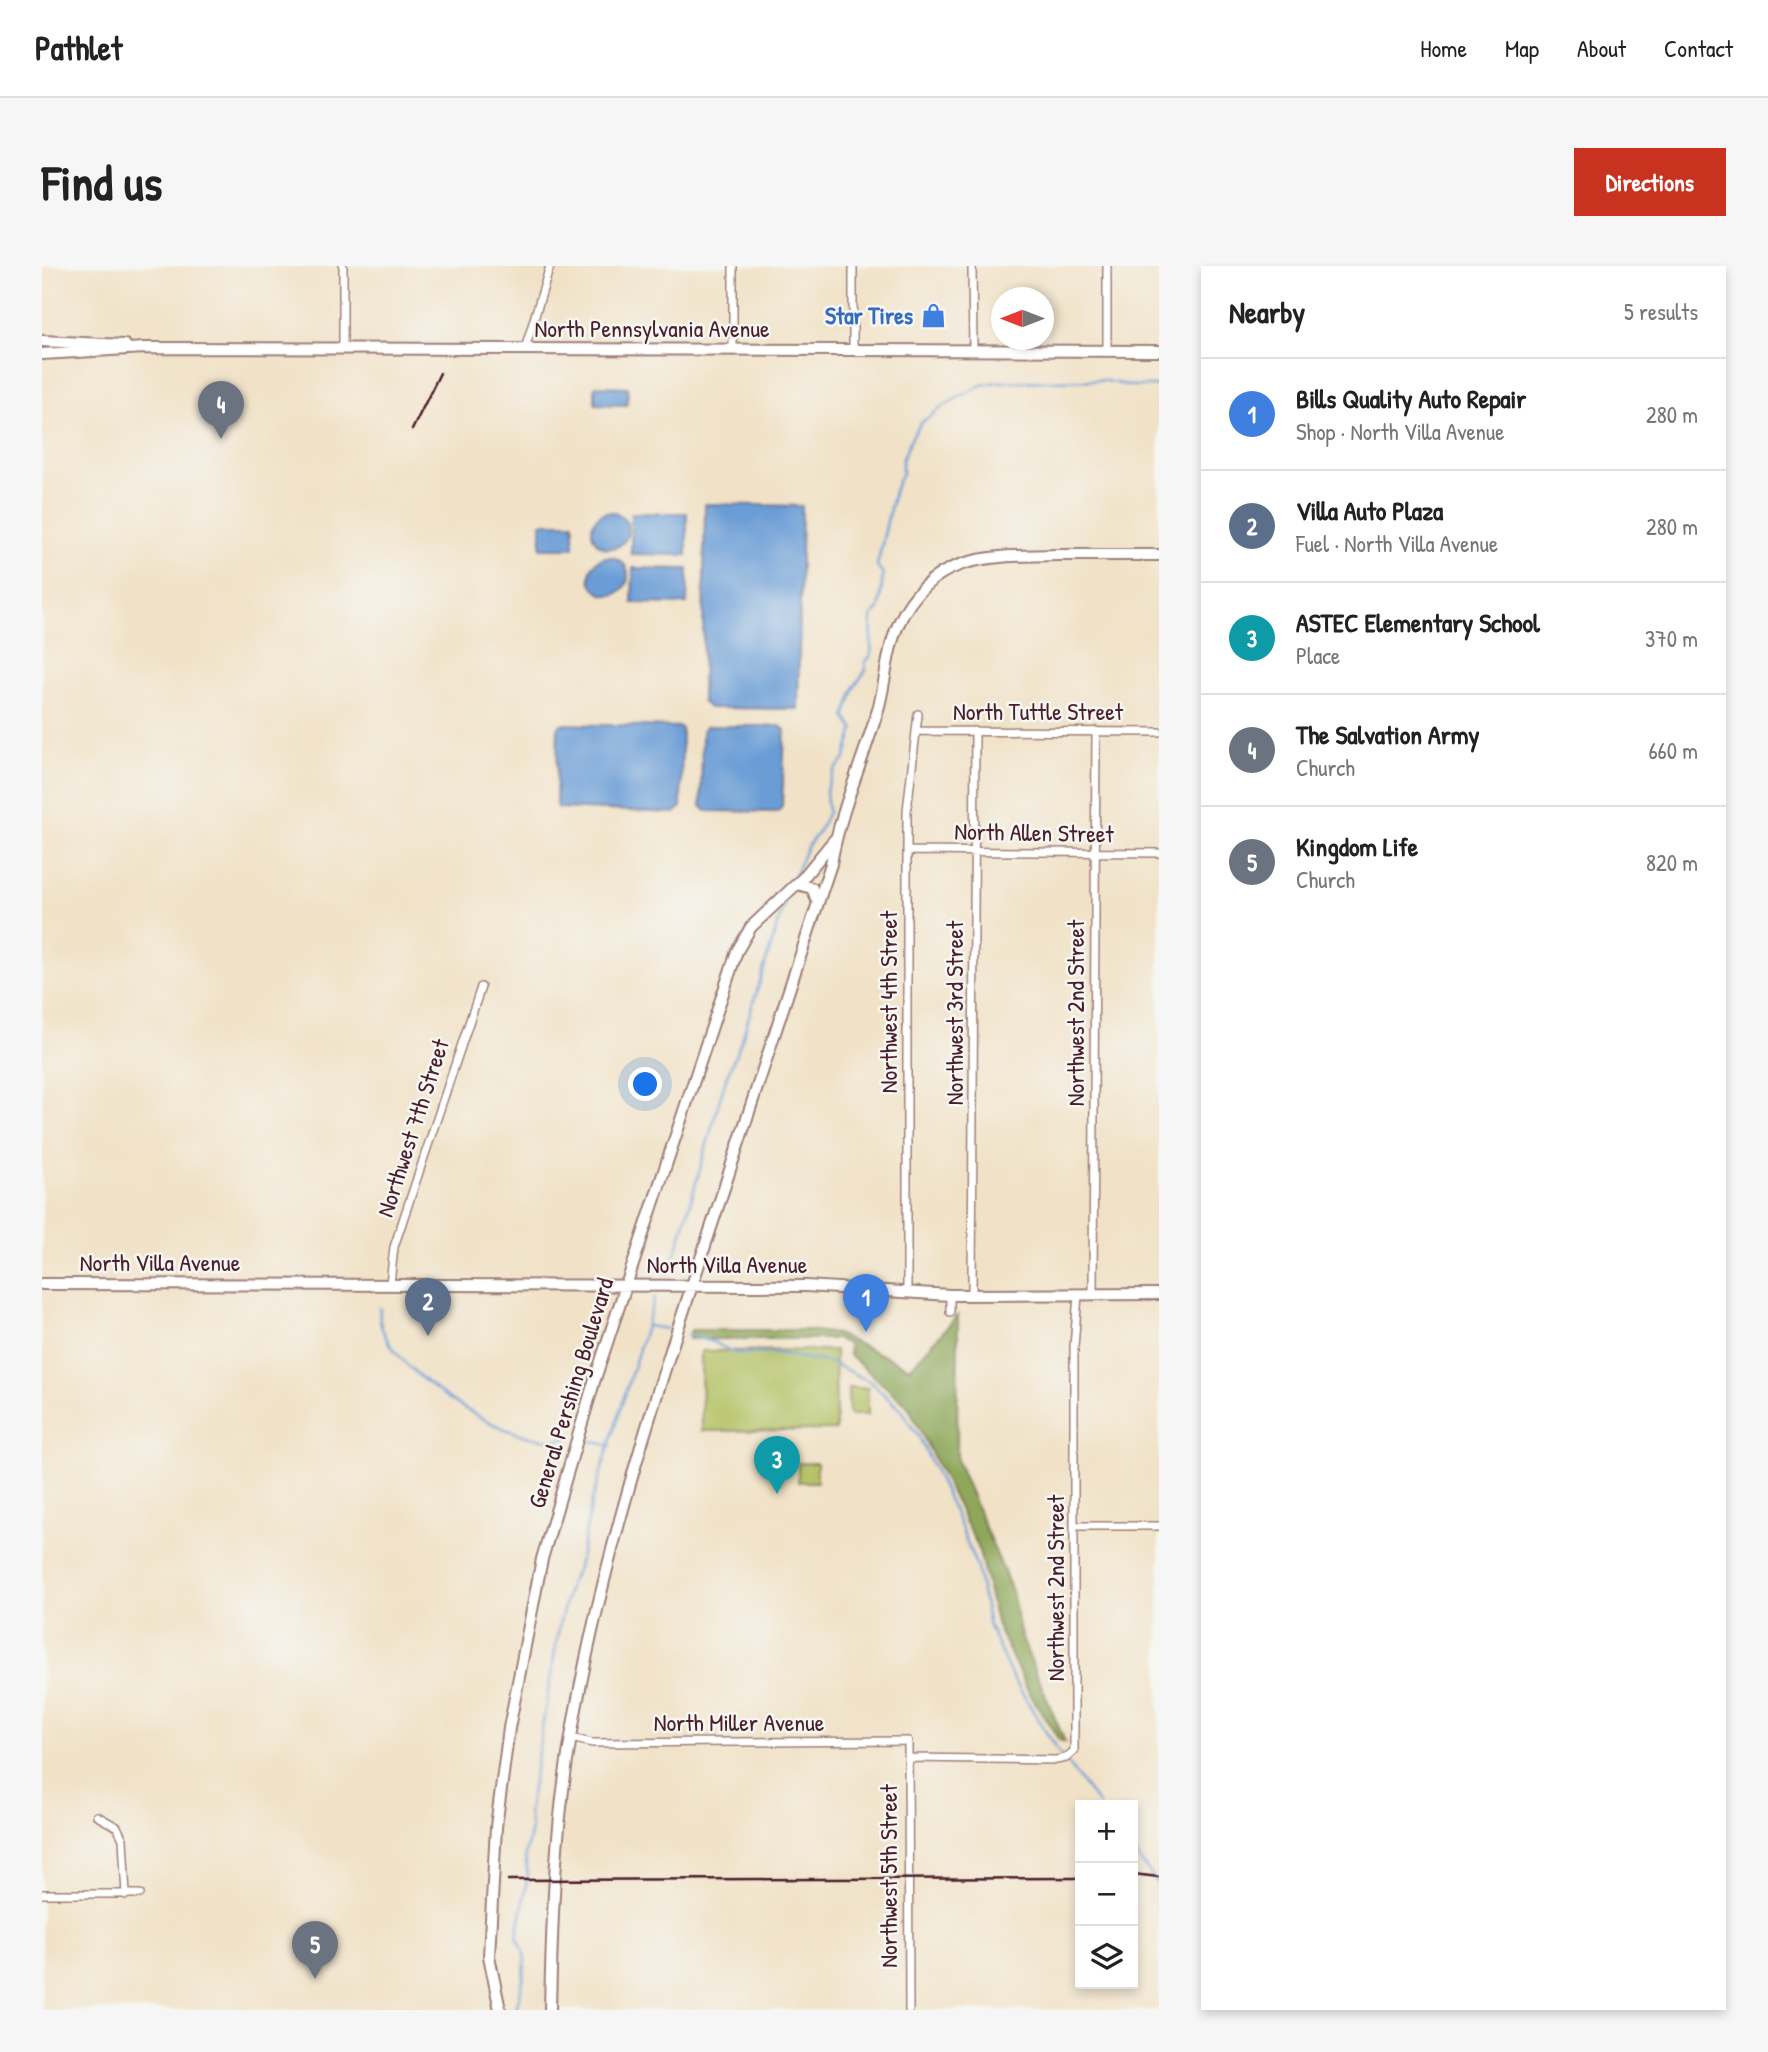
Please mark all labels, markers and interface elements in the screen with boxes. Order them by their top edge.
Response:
text: Pathlet [35,26,122,70]
text: Home [1420,32,1467,64]
text: Map [1505,32,1539,64]
text: About [1577,32,1626,64]
text: Contact [1664,32,1733,64]
button: Directions [1574,148,1726,216]
text: Find us [42,149,162,215]
north arrow [991,287,1054,350]
text: Nearby [1229,292,1305,332]
text: 5 results [1624,296,1698,327]
place label: Star Tires [825,299,913,331]
shop icon: Star Tires [919,302,947,330]
street label: North Pennsylvania Avenue [534,312,770,344]
pin: 4 [198,381,244,439]
text: Bills Quality Auto Repair [1296,381,1526,416]
text: 1 [1248,399,1256,430]
text: 280 m [1646,399,1698,430]
text: Shop · North Villa Avenue [1296,416,1504,447]
text: Villa Auto Plaza [1296,493,1443,528]
text: 2 [1247,511,1257,542]
text: 280 m [1646,511,1698,542]
text: Fuel · North Villa Avenue [1296,528,1498,559]
text: ASTEC Elementary School [1296,605,1540,640]
text: 3 [1247,623,1257,654]
text: 370 m [1645,623,1698,654]
text: Place [1296,640,1340,671]
street label: North Tuttle Street [953,695,1124,727]
text: The Salvation Army [1296,717,1479,752]
text: 4 [1248,735,1256,766]
text: 660 m [1648,735,1698,766]
text: Church [1296,752,1355,783]
street label: North Allen Street [954,815,1115,849]
text: Kingdom Life [1296,829,1418,864]
text: 5 [1247,847,1257,878]
text: 820 m [1646,847,1698,878]
text: Church [1296,864,1355,895]
street label: Northwest 4th Street [872,910,904,1093]
street label: Northwest 2nd Street [1059,919,1091,1106]
street label: Northwest 3rd Street [938,920,970,1105]
street label: Northwest 7th Street [368,1034,456,1221]
your location [628,1067,662,1101]
street label: North Villa Avenue [80,1246,241,1278]
street label: North Villa Avenue [647,1248,808,1280]
street label: General Pershing Boulevard [520,1274,620,1512]
pin: 1 [843,1274,889,1332]
pin: 2 [405,1278,451,1336]
pin: 3 [754,1436,800,1494]
street label: Northwest 2nd Street [1039,1494,1071,1681]
street label: North Miller Avenue [654,1706,825,1738]
street label: Northwest 5th Street [872,1783,904,1968]
map controls [1075,1800,1138,1989]
button: + [1075,1800,1138,1863]
button: − [1075,1863,1138,1926]
pin: 5 [292,1921,338,1979]
button: layers [1075,1926,1138,1989]

